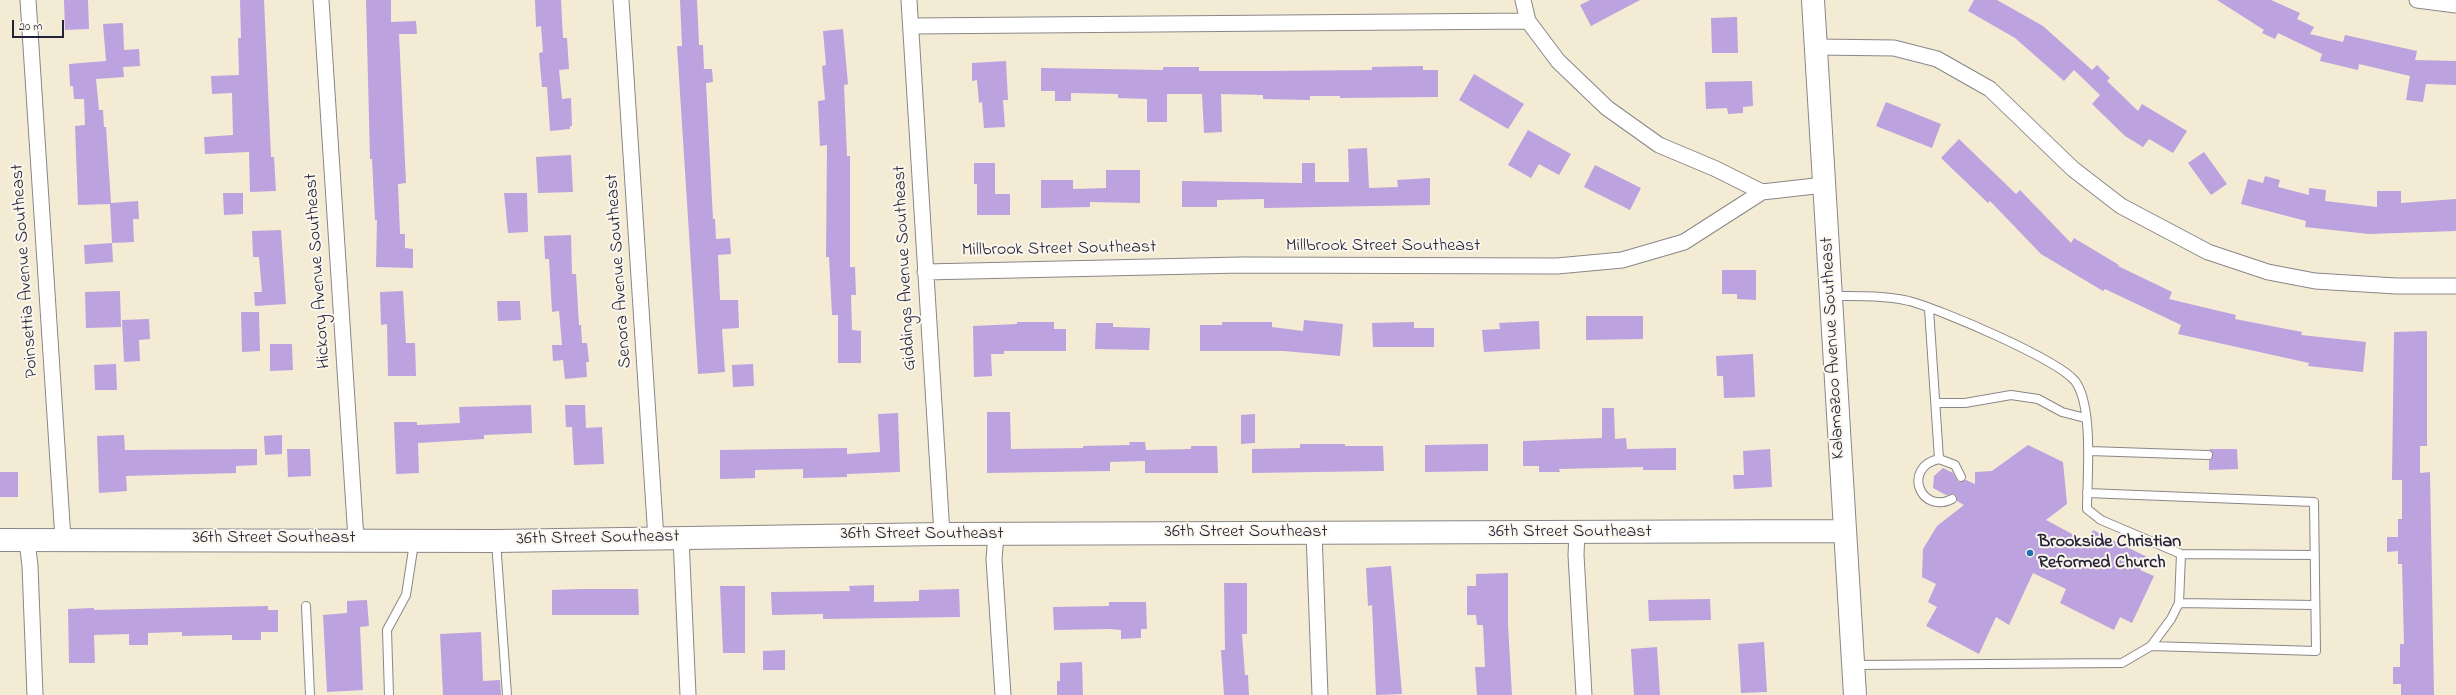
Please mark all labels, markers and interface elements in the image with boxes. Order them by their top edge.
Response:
scale bar [14,12,66,38]
text: 20 m [19,18,42,36]
street label: Poinsettia Avenue Southeast [8,163,44,379]
street label: Giddings Avenue Southeast [890,165,922,371]
street label: Hickory Avenue Southeast [301,172,337,370]
street label: Senora Avenue Southeast [602,173,638,369]
street label: Millbrook Street Southeast [1286,236,1480,258]
street label: Kalamazoo Avenue Southeast [1817,236,1851,460]
street label: Millbrook Street Southeast [962,238,1156,262]
street label: 36th Street Southeast [1164,522,1328,544]
street label: 36th Street Southeast [1488,522,1652,544]
street label: 36th Street Southeast [840,524,1004,546]
street label: 36th Street Southeast [516,527,680,551]
street label: 36th Street Southeast [192,528,356,550]
place label: Brookside Christian Reformed Church [2038,532,2181,574]
marker: Brookside Christian Reformed Church [2025,548,2035,558]

